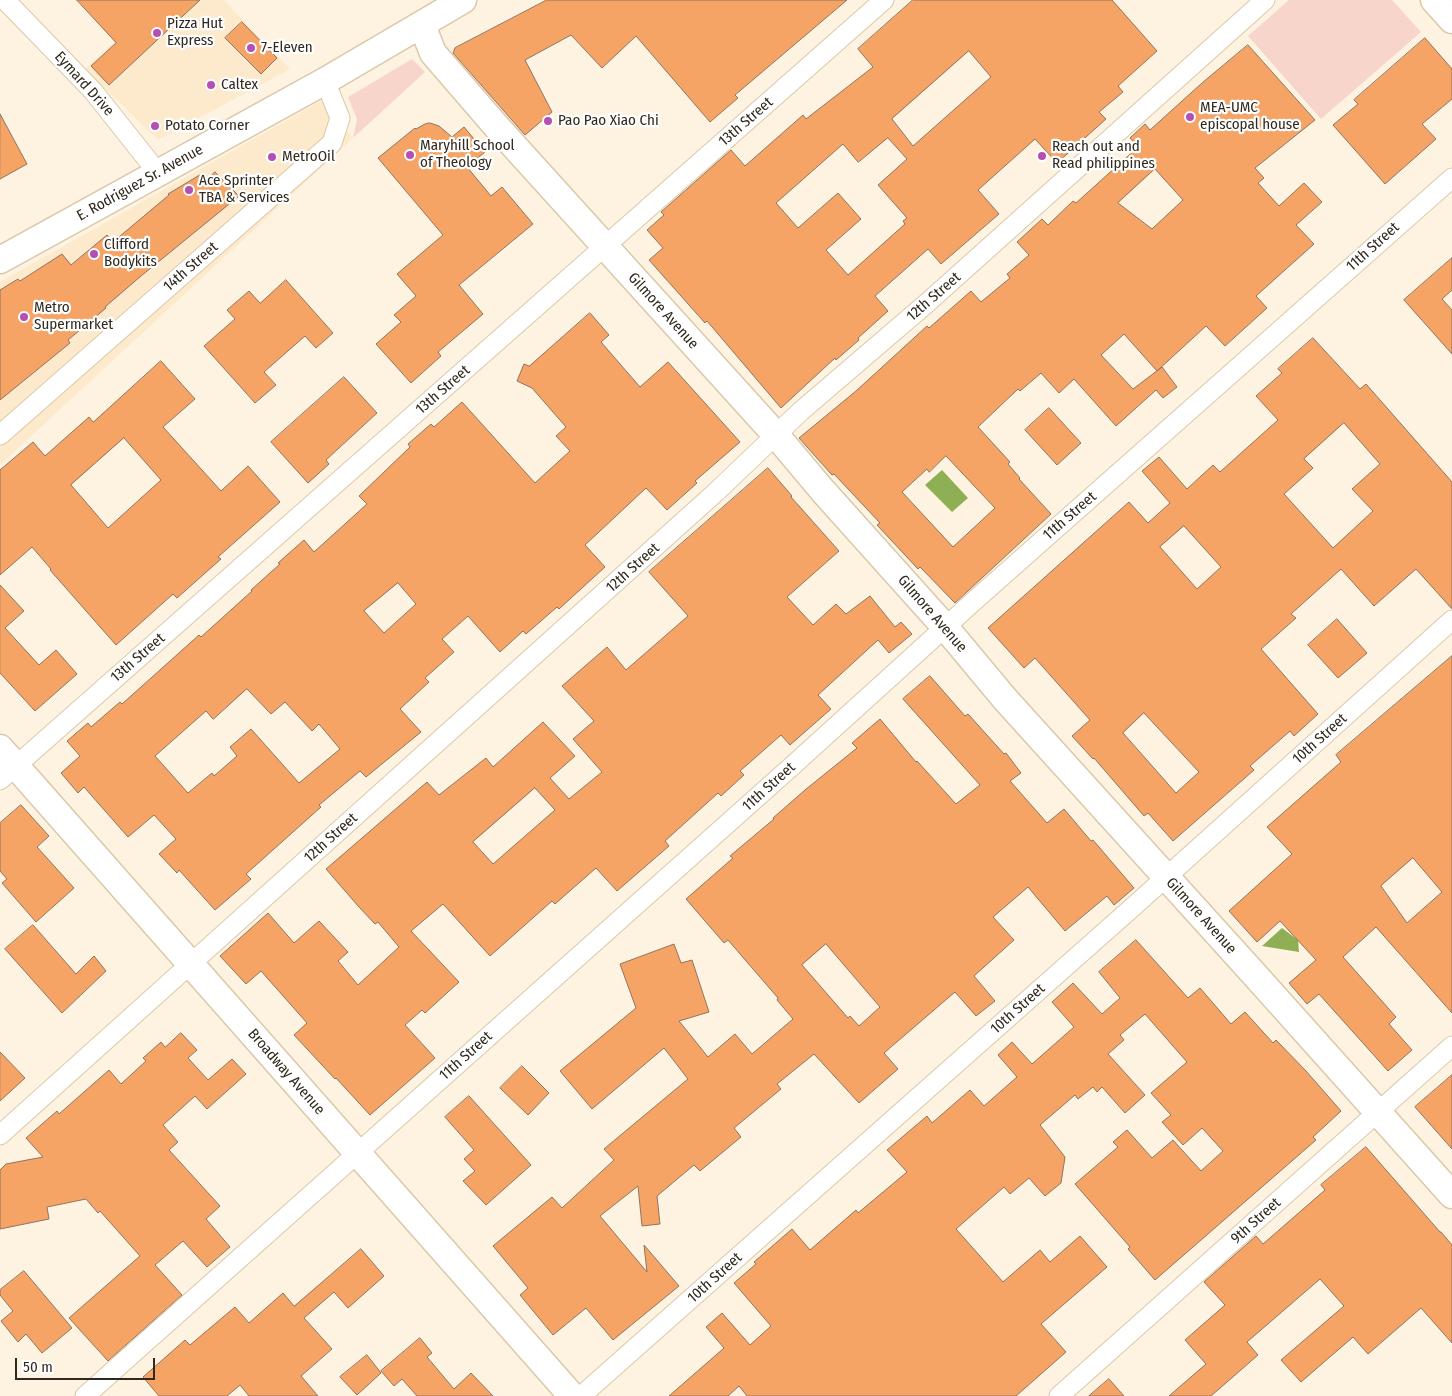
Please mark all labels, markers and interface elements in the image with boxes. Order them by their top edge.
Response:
place label: Pizza Hut Express [167,15,223,50]
marker: Pizza Hut Express [151,27,163,39]
place label: 7-Eleven [261,39,313,57]
marker: 7-Eleven [245,42,257,54]
street label: Eymard Drive [50,48,118,120]
place label: Caltex [221,76,258,94]
marker: Caltex [205,79,217,91]
street label: 13th Street [715,94,777,150]
place label: MEA-UMC episcopal house [1200,99,1300,134]
marker: MEA-UMC episcopal house [1184,111,1196,123]
place label: Pao Pao Xiao Chi [558,112,659,130]
marker: Pao Pao Xiao Chi [542,115,554,127]
place label: Potato Corner [165,117,250,135]
marker: Potato Corner [149,120,161,132]
place label: Maryhill School of Theology [420,137,515,172]
place label: Reach out and Read philippines [1052,138,1155,173]
street label: E. Rodriguez Sr. Avenue [74,141,206,225]
place label: MetroOil [282,148,335,166]
marker: Maryhill School of Theology [404,149,416,161]
marker: Reach out and Read philippines [1036,150,1048,162]
marker: MetroOil [266,151,278,163]
place label: Ace Sprinter TBA & Services [199,172,289,207]
marker: Ace Sprinter TBA & Services [183,184,195,196]
street label: 11th Street [1343,219,1403,275]
place label: Clifford Bodykits [104,236,157,271]
street label: 14th Street [160,238,222,296]
marker: Clifford Bodykits [88,248,100,260]
street label: Gilmore Avenue [624,269,702,353]
street label: 12th Street [903,269,965,325]
place label: Metro Supermarket [34,299,113,334]
marker: Metro Supermarket [18,311,30,323]
street label: 13th Street [412,362,474,418]
street label: 11th Street [1040,488,1100,544]
street label: 12th Street [603,539,663,597]
street label: Gilmore Avenue [894,572,970,656]
street label: 13th Street [107,630,169,686]
street label: 10th Street [1289,710,1351,768]
street label: 11th Street [739,759,799,815]
street label: 12th Street [301,809,361,867]
street label: Gilmore Avenue [1162,874,1240,958]
street label: 10th Street [987,980,1049,1038]
street label: Broadway Avenue [244,1025,328,1119]
street label: 11th Street [436,1028,496,1084]
street label: 9th Street [1227,1194,1285,1248]
street label: 10th Street [684,1249,746,1307]
scale bar [18,1348,158,1380]
text: 50 m [23,1358,53,1376]

